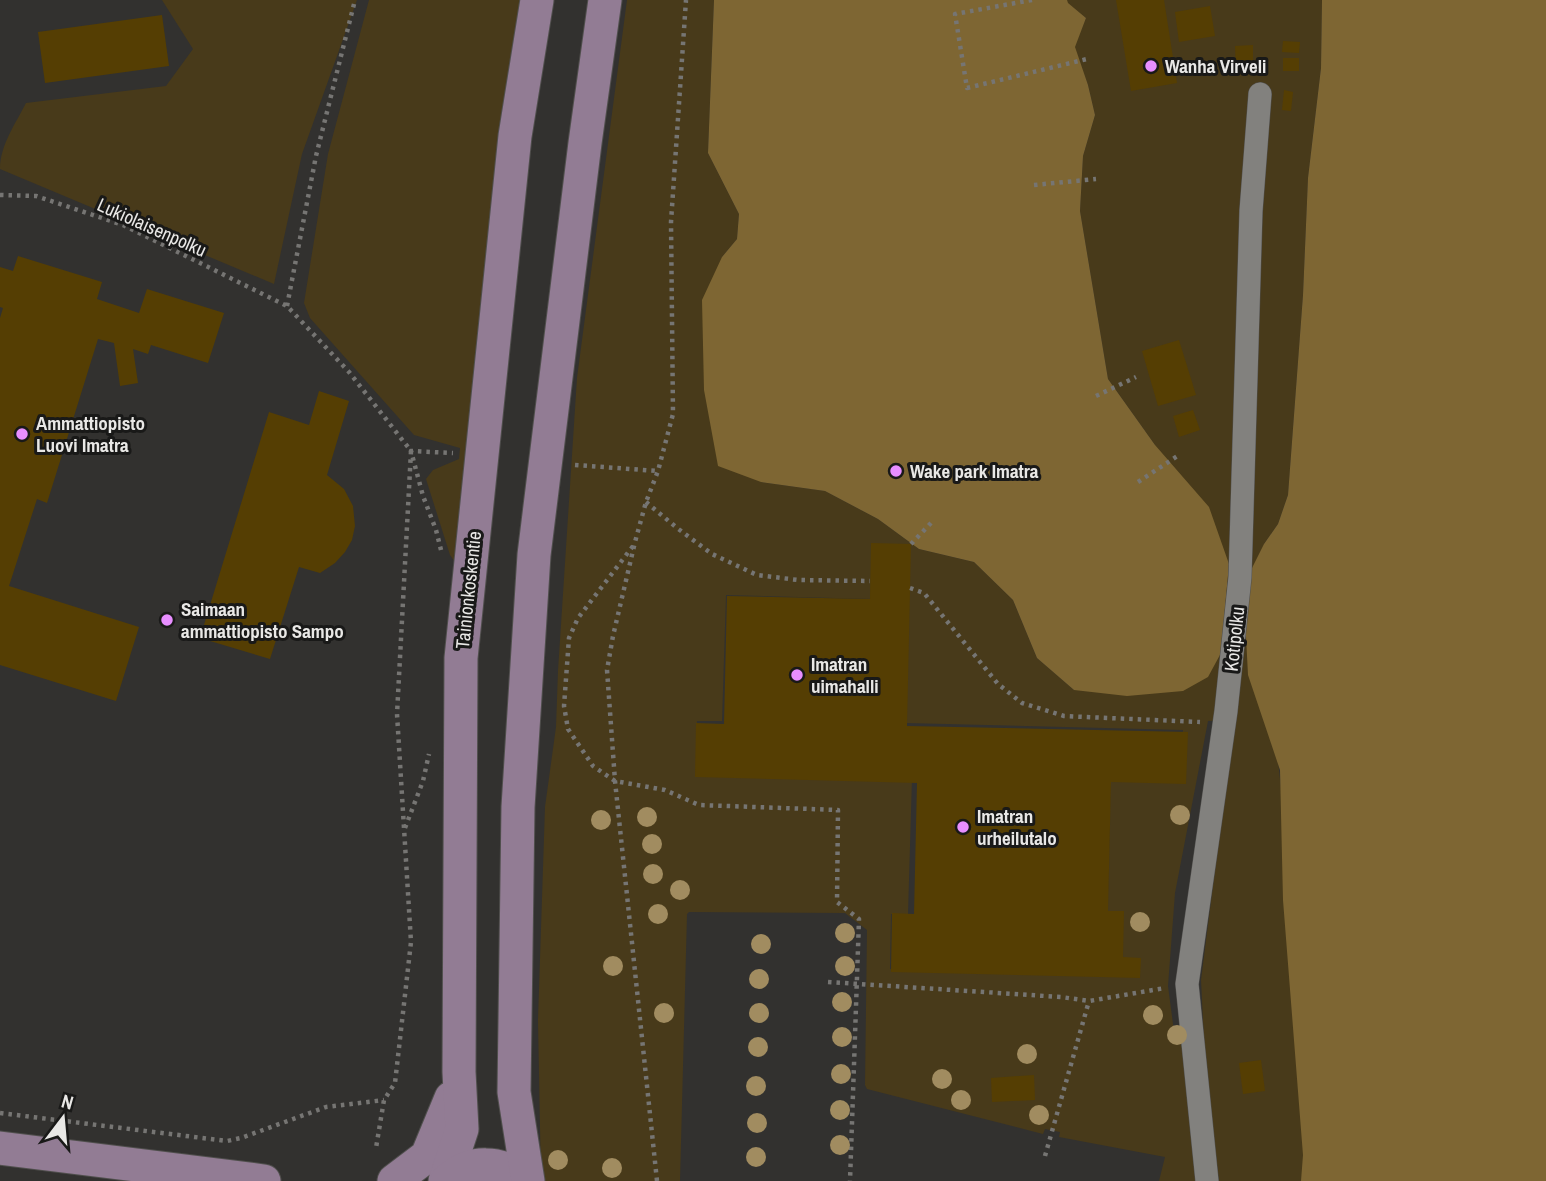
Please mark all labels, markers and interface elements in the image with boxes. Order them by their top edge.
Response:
place label: Wanha Virveli [1165,53,1266,79]
marker: Wanha Virveli [1143,58,1159,74]
street label: Lukiolaisenpolku [93,191,211,263]
place label: Ammattiopisto Luovi Imatra [36,410,145,458]
marker: Ammattiopisto Luovi Imatra [14,426,30,442]
place label: Wake park Imatra [910,458,1039,484]
marker: Wake park Imatra [888,463,904,479]
street label: Tainionkoskentie [449,530,487,650]
place label: Saimaan ammattiopisto Sampo [181,596,344,644]
street label: Kotipolku [1218,605,1250,673]
marker: Saimaan ammattiopisto Sampo [159,612,175,628]
place label: Imatran uimahalli [811,651,879,699]
marker: Imatran uimahalli [789,667,805,683]
place label: Imatran urheilutalo [977,803,1057,851]
marker: Imatran urheilutalo [955,819,971,835]
north arrow [28,1083,98,1153]
text: N [59,1088,77,1116]

